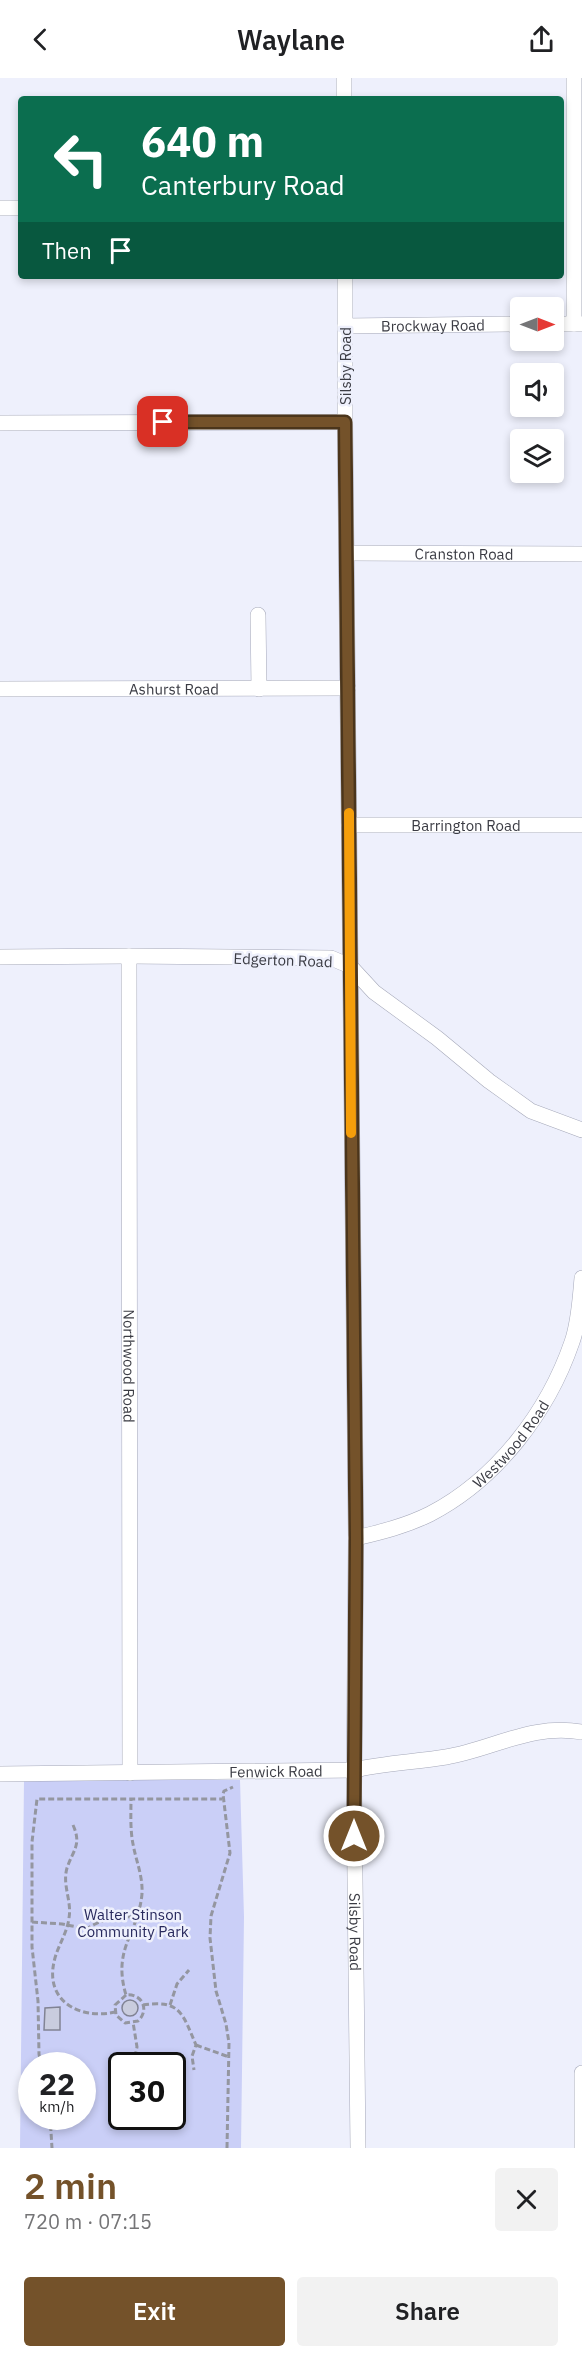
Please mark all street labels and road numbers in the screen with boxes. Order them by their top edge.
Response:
street label: Brockway Road [381,315,485,335]
street label: Silsby Road [336,327,355,405]
street label: Cranston Road [415,544,513,563]
street label: Ashurst Road [129,679,219,698]
street label: Barrington Road [411,816,521,835]
street label: Edgerton Road [233,949,333,971]
street label: Northwood Road [120,1309,139,1423]
street label: Westwood Road [468,1397,553,1492]
street label: Fenwick Road [229,1761,323,1781]
street label: Silsby Road [346,1893,366,1971]

